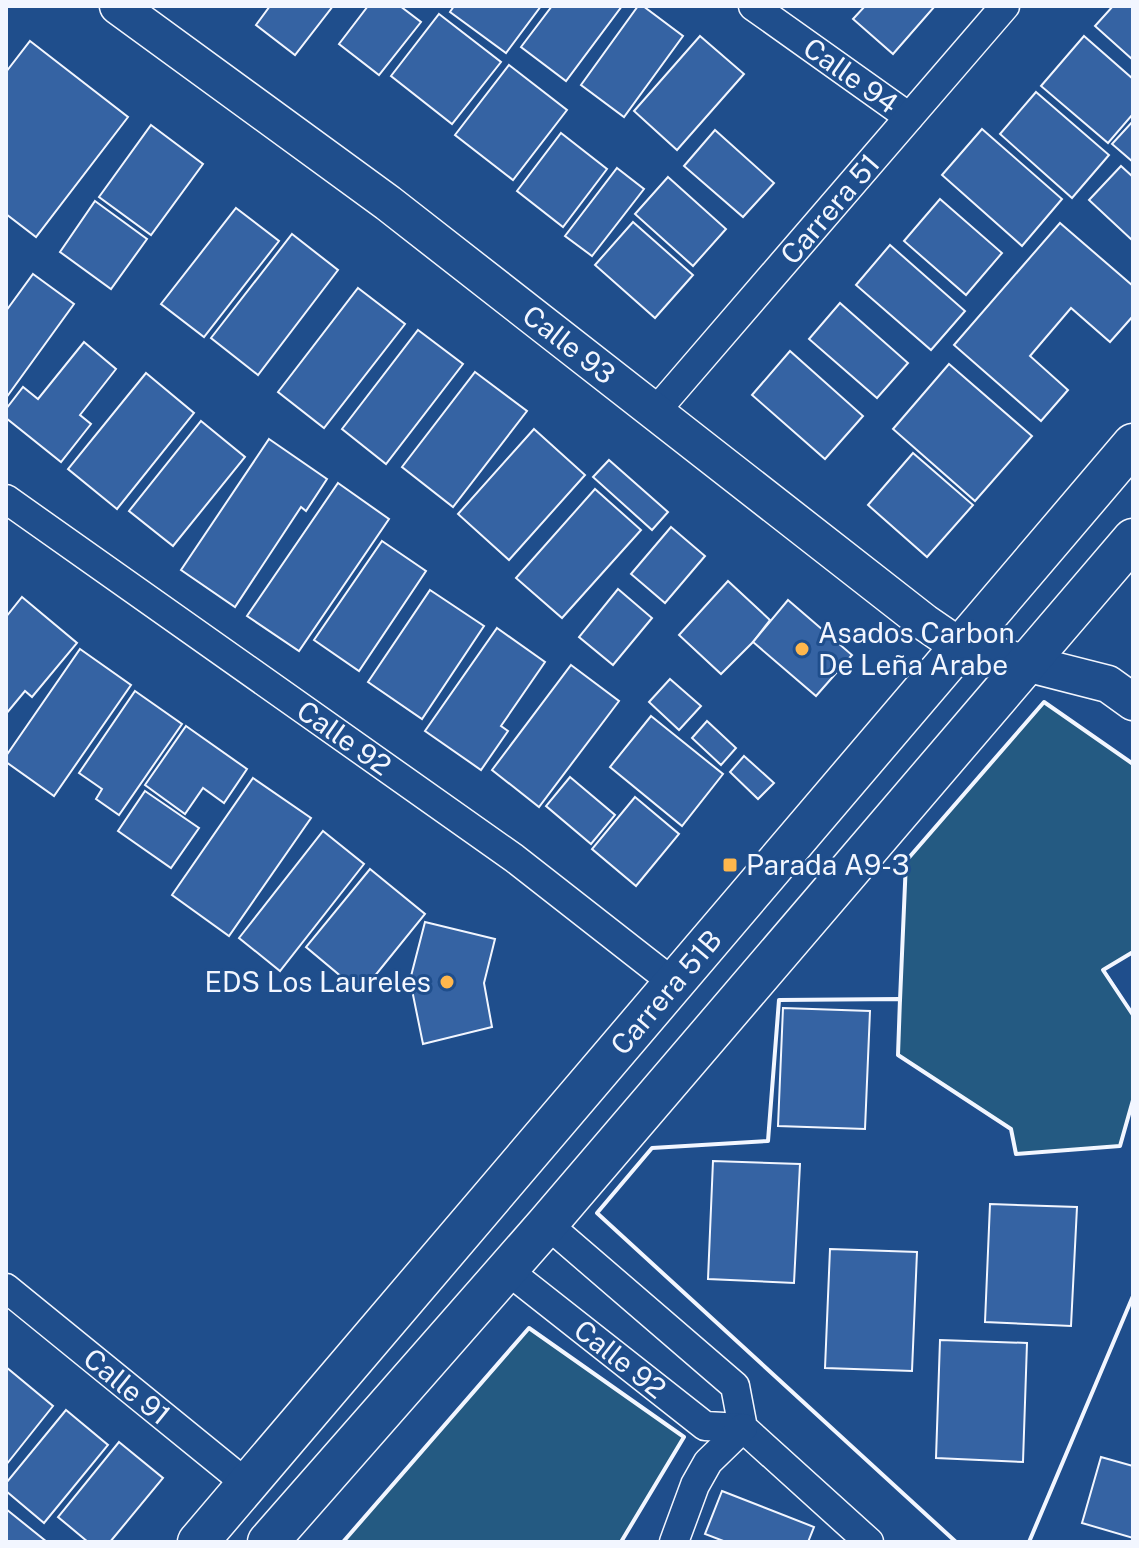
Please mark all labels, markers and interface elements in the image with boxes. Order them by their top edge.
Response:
street label: Calle 94 [798,30,905,120]
street label: Carrera 51 [773,147,886,270]
street label: Calle 93 [517,298,622,390]
place label: Asados Carbon De Leña Arabe [818,616,1015,681]
marker: Asados Carbon De Leña Arabe [793,640,811,658]
street label: Calle 92 [291,693,398,782]
place label: Parada A9-3 [746,848,909,881]
marker: Parada A9-3 [721,856,739,874]
street label: Carrera 51B [604,923,728,1061]
place label: EDS Los Laureles [204,965,431,998]
marker: EDS Los Laureles [438,973,456,991]
street label: Calle 92 [568,1313,673,1405]
street label: Calle 91 [77,1341,177,1431]

